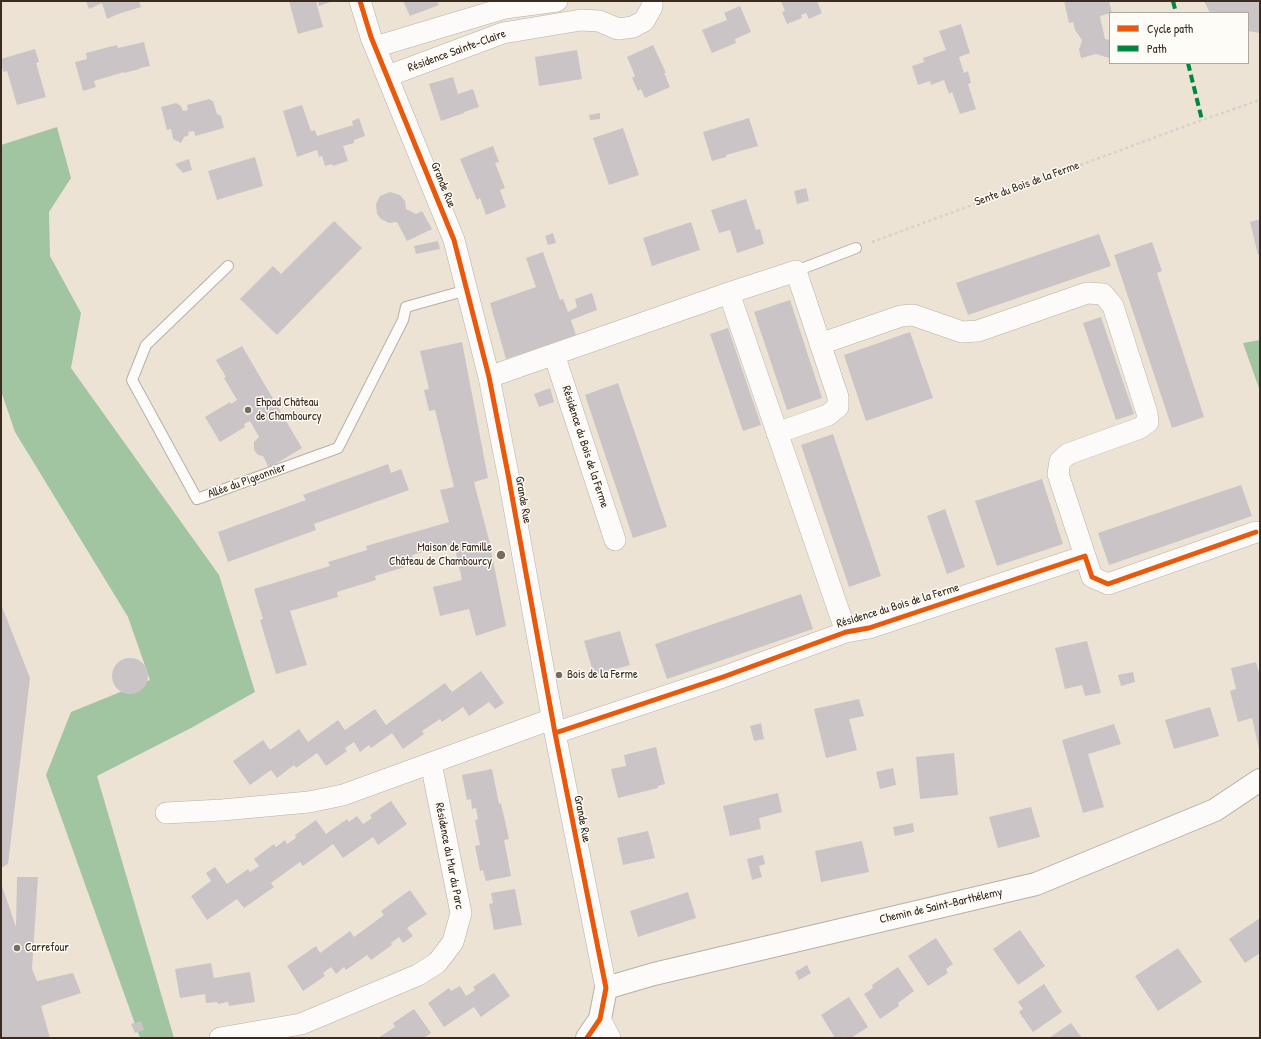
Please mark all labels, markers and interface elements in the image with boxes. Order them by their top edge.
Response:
legend [1109,12,1249,64]
text: Cycle path [1147,20,1193,37]
street label: Résidence Sainte-Claire [406,27,508,75]
text: Path [1147,40,1167,57]
street label: Sente du Bois de la Ferme [973,158,1081,210]
street label: Grande Rue [427,160,459,210]
street label: Résidence du Bois de la Ferme [558,384,612,510]
place label: Ehpad Château de Chambourcy [256,396,322,424]
marker: Ehpad Château de Chambourcy [243,405,253,415]
street label: Allée du Pigeonnier [206,460,288,502]
street label: Grande Rue [512,475,534,525]
place label: Maison de Famille Château de Chambourcy [389,541,492,569]
marker: Maison de Famille Château de Chambourcy [495,549,507,561]
street label: Résidence du Bois de la Ferme [835,580,961,632]
place label: Bois de la Ferme [567,668,638,682]
marker: Bois de la Ferme [554,670,564,680]
street label: Grande Rue [570,794,594,844]
street label: Résidence du Mur du Parc [432,802,466,910]
street label: Chemin de Saint-Barthélemy [878,885,1004,927]
place label: Carrefour [25,941,69,955]
marker: Carrefour [12,943,22,953]

